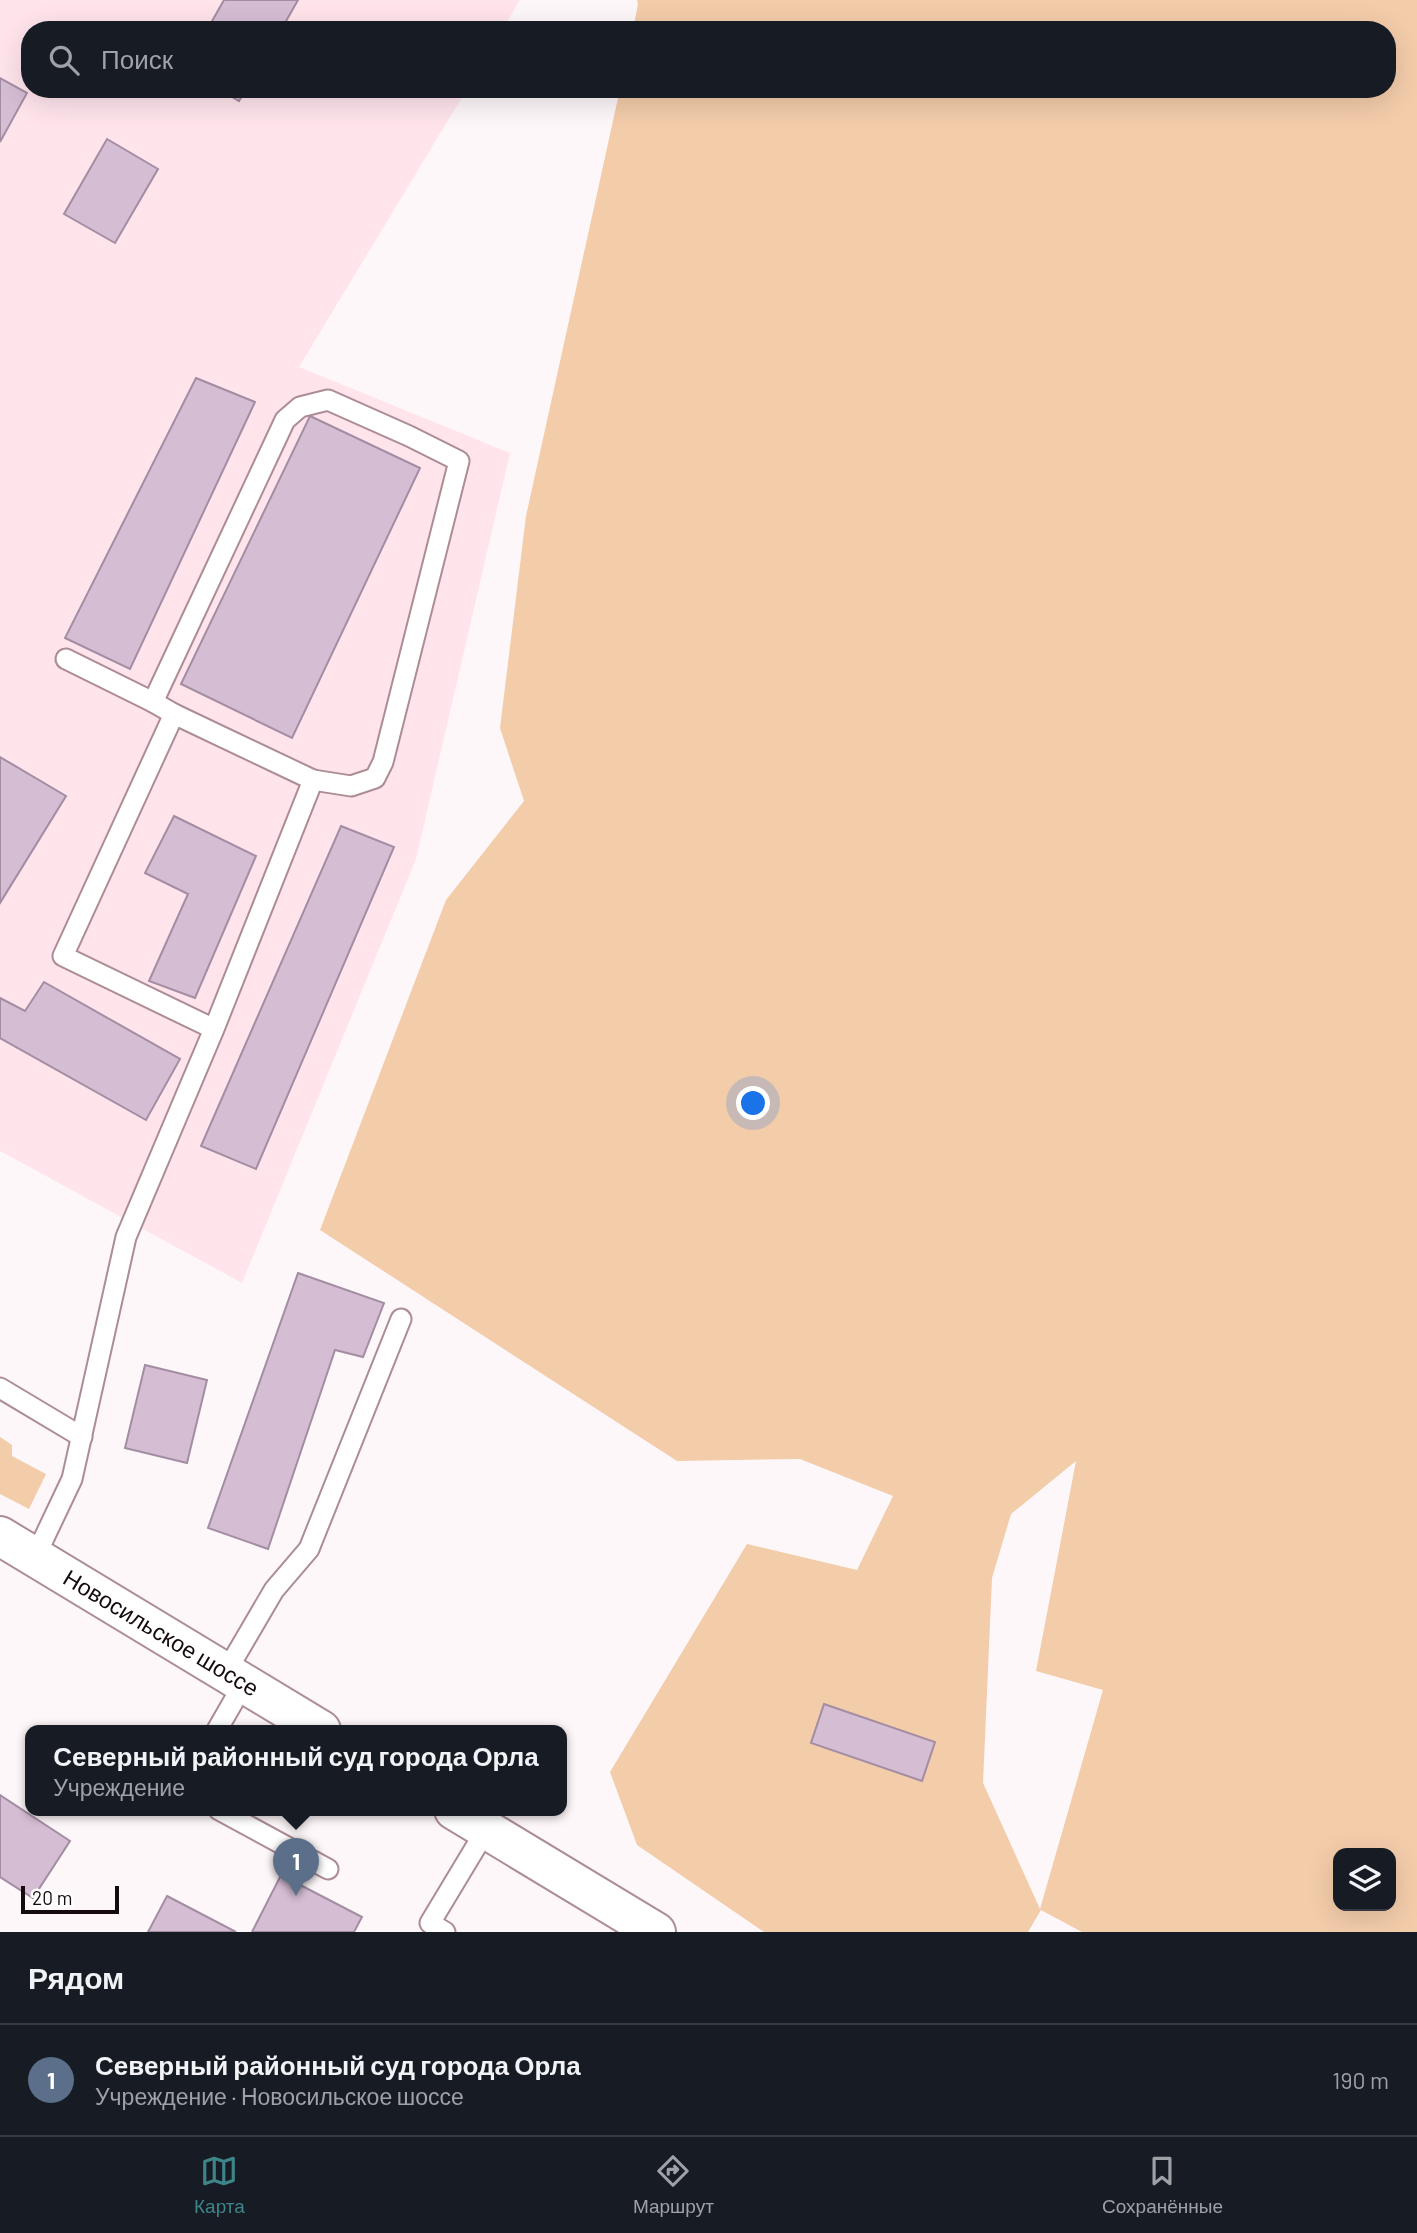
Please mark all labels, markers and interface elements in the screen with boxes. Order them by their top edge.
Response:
search box [21,21,1396,98]
icon: search [45,41,83,79]
text: Поиск [101,43,173,74]
your location [736,1086,770,1120]
street label: Новосильское шоссе [59,1563,264,1702]
popup [25,1725,567,1816]
text: Северный районный суд города Орла [53,1740,539,1771]
text: Учреждение [53,1773,185,1801]
pin: 1 [273,1838,319,1896]
map controls [1333,1848,1396,1911]
button: layers [1333,1848,1396,1911]
scale bar [21,1883,119,1915]
text: 20 m [32,1886,72,1909]
text: Рядом [28,1959,124,1995]
text: Северный районный суд города Орла [95,2049,581,2080]
text: 1 [47,2066,55,2094]
text: 190 m [1332,2066,1389,2094]
text: Учреждение · Новосильское шоссе [95,2082,464,2110]
tab: Карта [194,2152,245,2218]
tab: Маршрут [633,2152,714,2218]
tab: Сохранённые [1102,2152,1223,2218]

